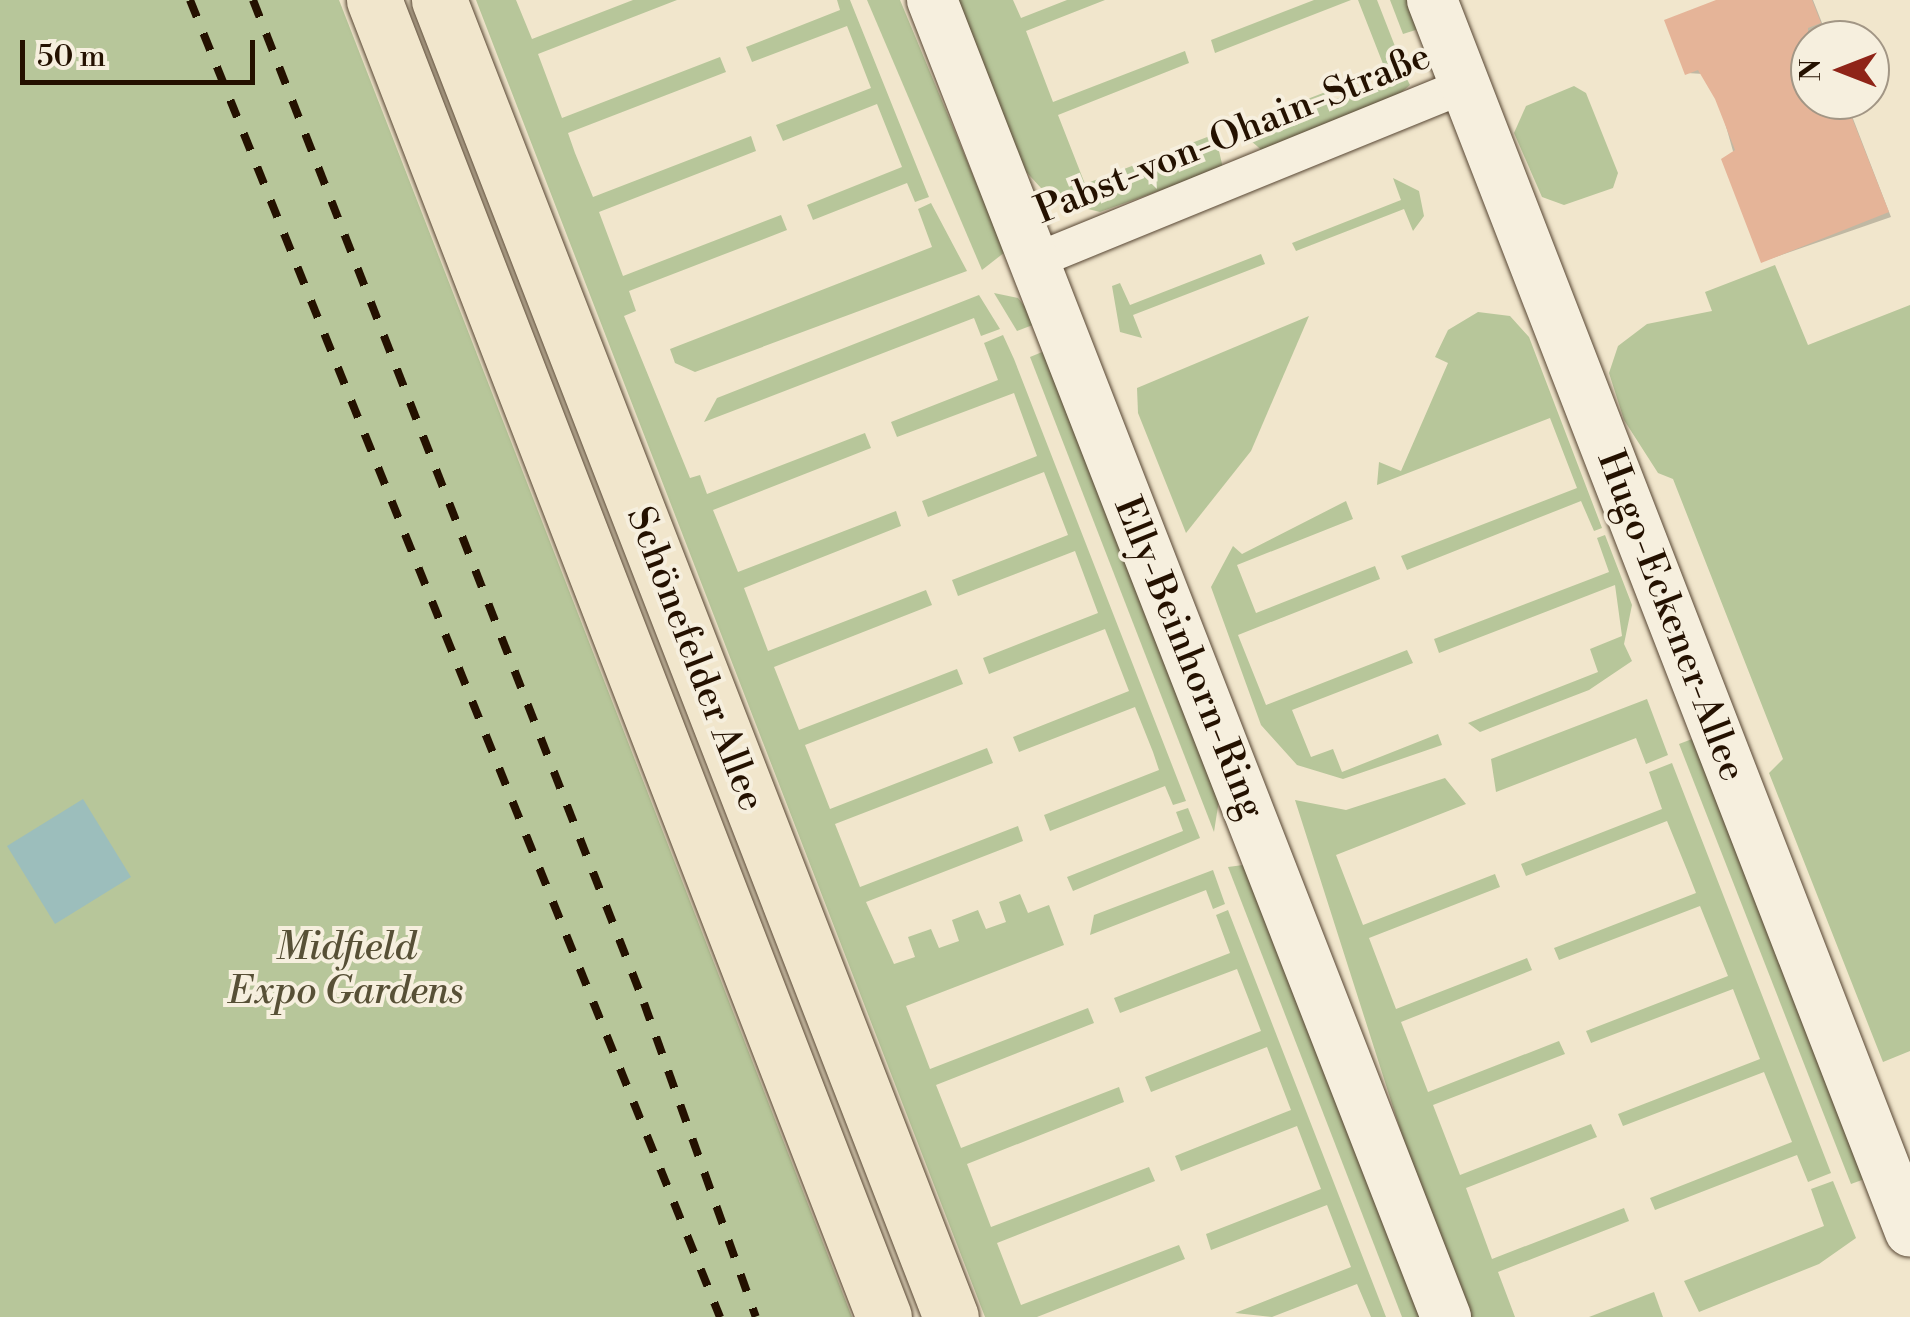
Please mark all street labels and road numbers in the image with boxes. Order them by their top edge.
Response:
street label: Pabst-von-Ohain-Straße [1029,34,1437,234]
street label: Hugo-Eckener-Allee [1587,444,1755,788]
street label: Elly-Beinhorn-Ring [1104,491,1274,825]
street label: Schönefelder Allee [616,501,774,817]

